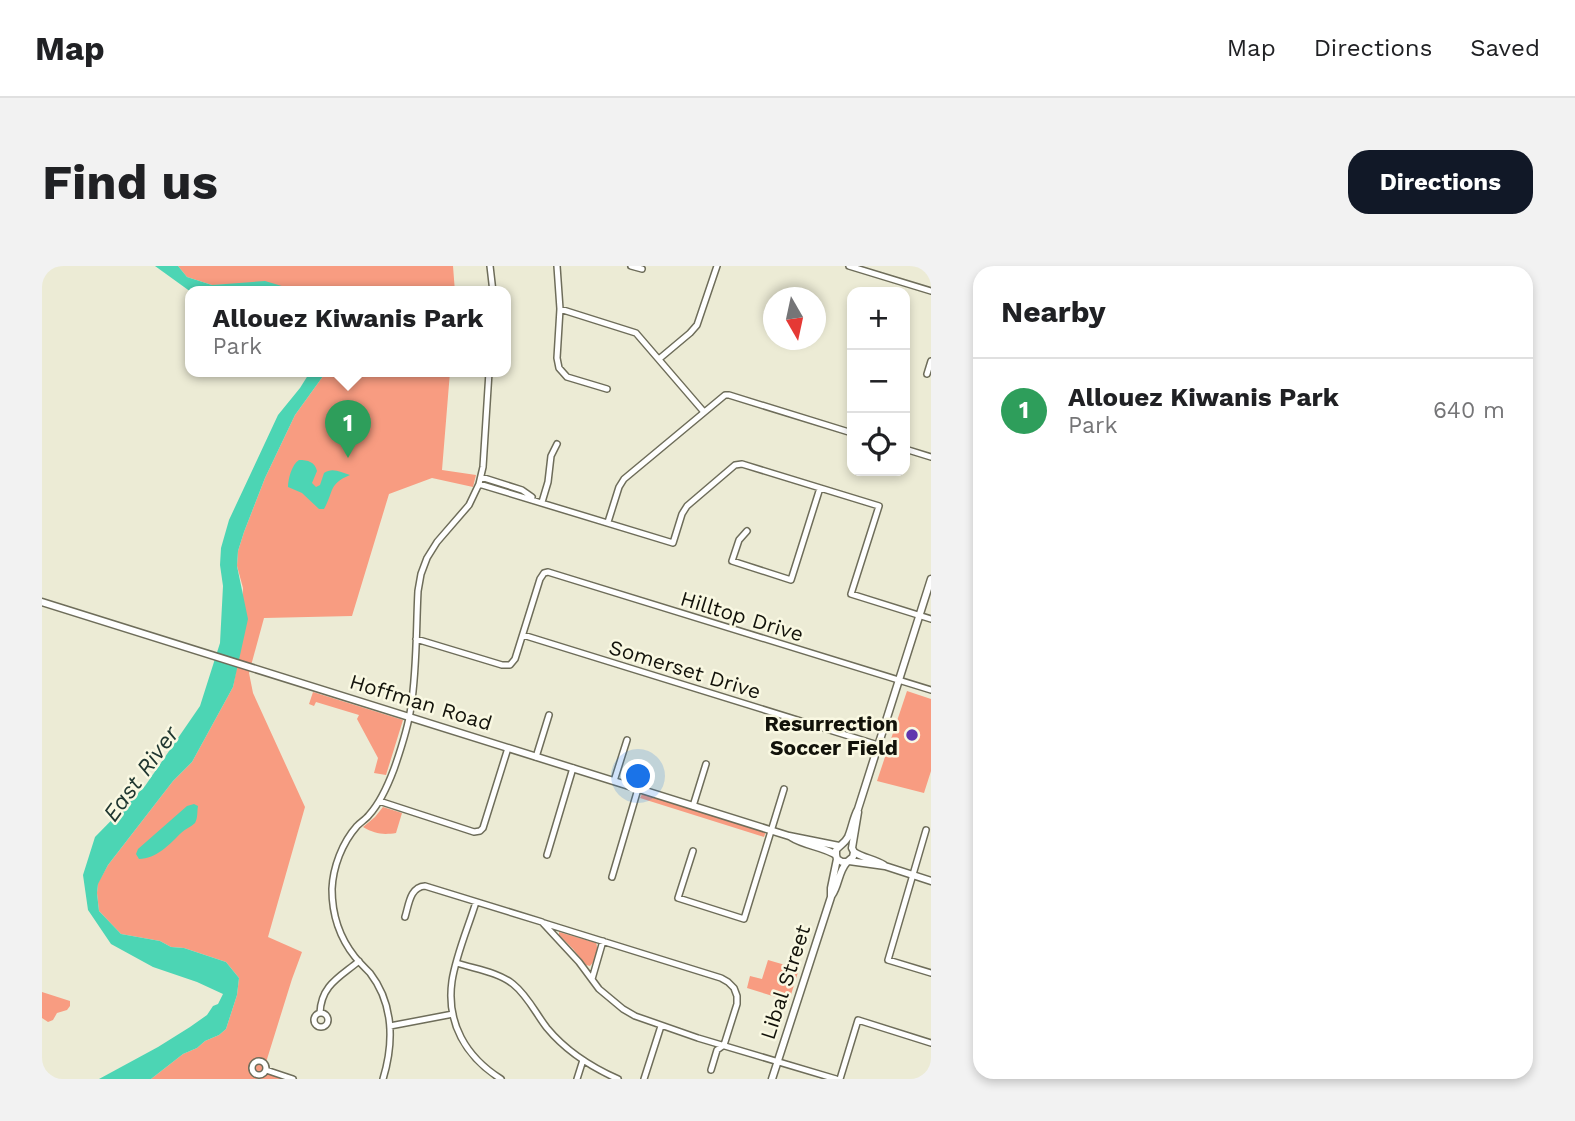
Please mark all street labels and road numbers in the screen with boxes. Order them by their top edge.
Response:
street label: Hilltop Drive [677,585,807,647]
street label: Somerset Drive [606,634,764,704]
street label: Hoffman Road [347,668,495,736]
street label: Libal Street [755,921,815,1043]

